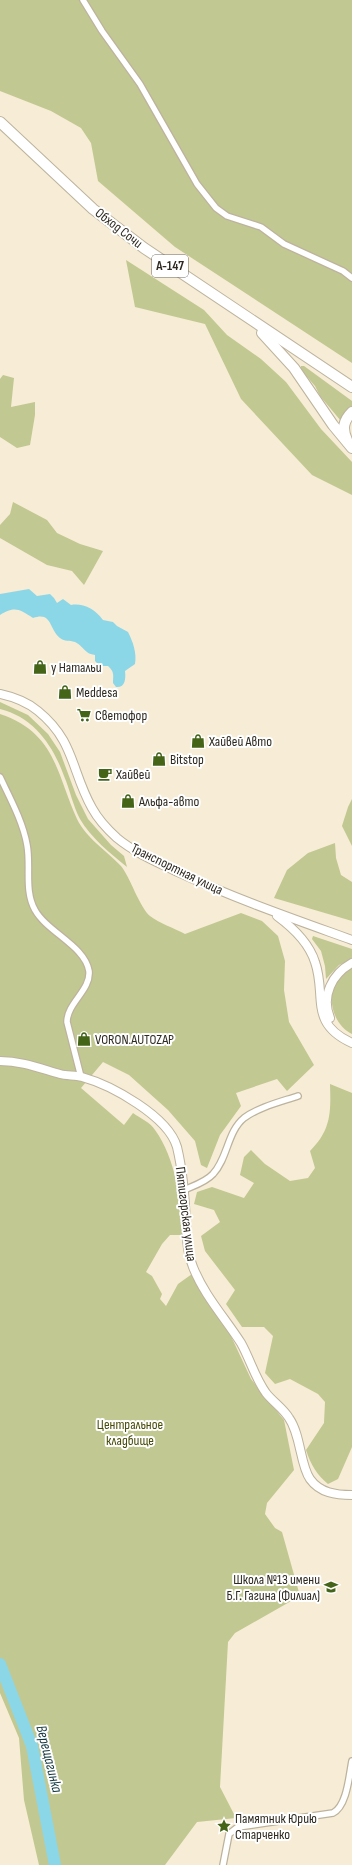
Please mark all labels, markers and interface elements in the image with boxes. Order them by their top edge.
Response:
street label: Обход Сочи [92,204,146,252]
road number: А-147 [152,255,188,277]
shop icon: у Натальи [32,659,48,675]
place label: у Натальи [51,659,102,676]
shop icon: Meddesa [57,684,73,700]
place label: Meddesa [76,684,118,701]
supermarket icon: Светофор [76,707,92,723]
place label: Светофор [95,707,147,724]
shop icon: Хайвей Авто [190,733,206,749]
place label: Хайвей Авто [208,733,272,750]
shop icon: Bitstop [151,751,167,767]
place label: Bitstop [170,751,204,768]
cafe icon: Хайвей [97,766,113,782]
place label: Хайвей [115,766,150,783]
shop icon: Альфа-авто [120,793,136,809]
place label: Альфа-авто [138,793,200,810]
street label: Транспортная улица [128,839,226,899]
shop icon: VORON.AUTOZAP [76,1031,92,1047]
place label: VORON.AUTOZAP [95,1031,174,1048]
street label: Пятигорская улица [172,1166,200,1262]
park label: Центральное кладбище [97,1416,163,1449]
place label: Школа №13 имени Б.Г. Гагина (Филиал) [227,1571,320,1604]
school or university icon: Школа №13 имени Б.Г. Гагина (Филиал) [323,1579,339,1595]
water label: Верещагинка [31,1723,67,1795]
place label: Памятник Юрию Старченко [235,1810,317,1843]
place icon: Памятник Юрию Старченко [216,1818,232,1834]

